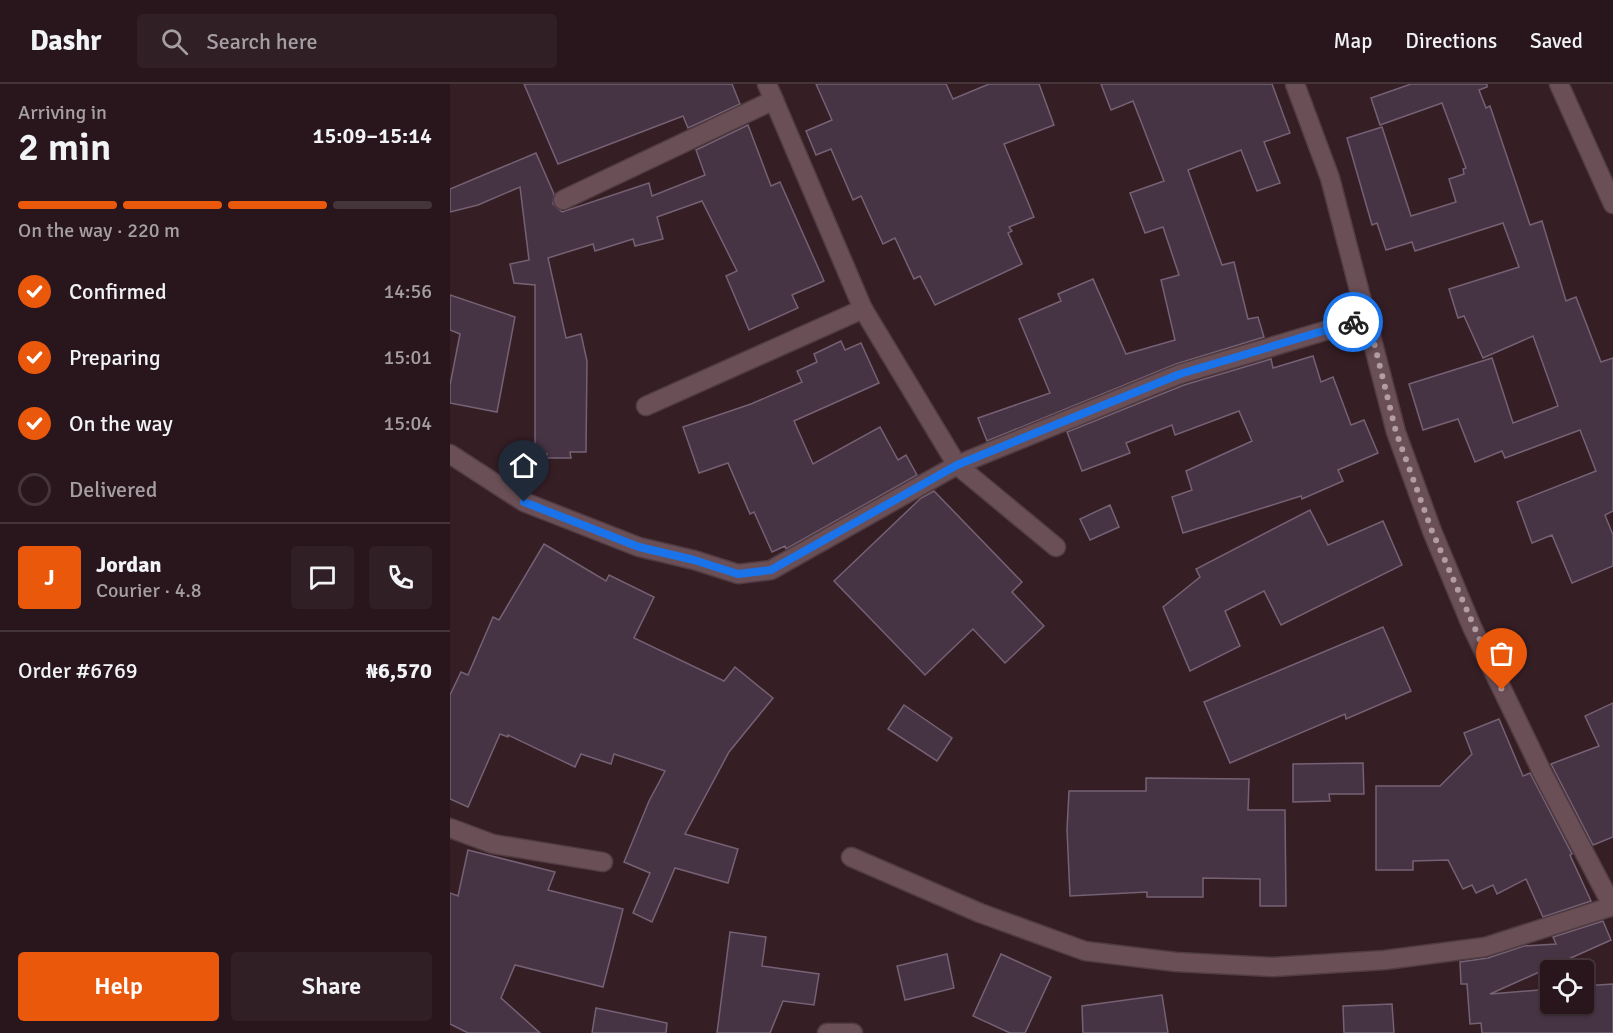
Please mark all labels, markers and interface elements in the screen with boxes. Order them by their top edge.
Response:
search box [137,14,557,68]
text: Dashr [30,24,101,58]
icon: search [158,25,191,58]
text: Search here [206,28,317,55]
text: Map [1334,28,1372,54]
text: Directions [1405,28,1497,54]
text: Saved [1530,28,1583,54]
text: Arriving in [18,100,107,125]
text: 15:09–15:14 [313,122,432,149]
text: 2 min [18,123,111,171]
text: On the way · 220 m [18,218,180,243]
icon: check [18,275,51,308]
text: Confirmed [69,278,167,305]
text: 14:56 [383,279,432,304]
courier [1323,292,1383,352]
icon: bike [1337,306,1370,339]
icon: check [18,341,51,374]
text: Preparing [69,344,161,371]
text: 15:01 [383,345,432,370]
icon: check [18,407,51,440]
text: On the way [69,410,173,437]
text: 15:04 [383,411,432,436]
pin [498,440,549,502]
icon: home [507,449,540,482]
text: Delivered [69,476,157,503]
button: chat [291,546,354,609]
button: phone [369,546,432,609]
text: Jordan [96,551,162,578]
text: J [44,564,55,591]
text: Courier · 4.8 [96,578,202,603]
pin [1476,628,1527,690]
icon: bag [1485,637,1518,670]
text: Order #6769 [18,657,138,684]
text: ₦6,570 [366,657,432,684]
button: Help [18,952,219,1021]
button: Share [231,952,432,1021]
map controls [1540,960,1594,1014]
button: locate [1540,960,1594,1014]

